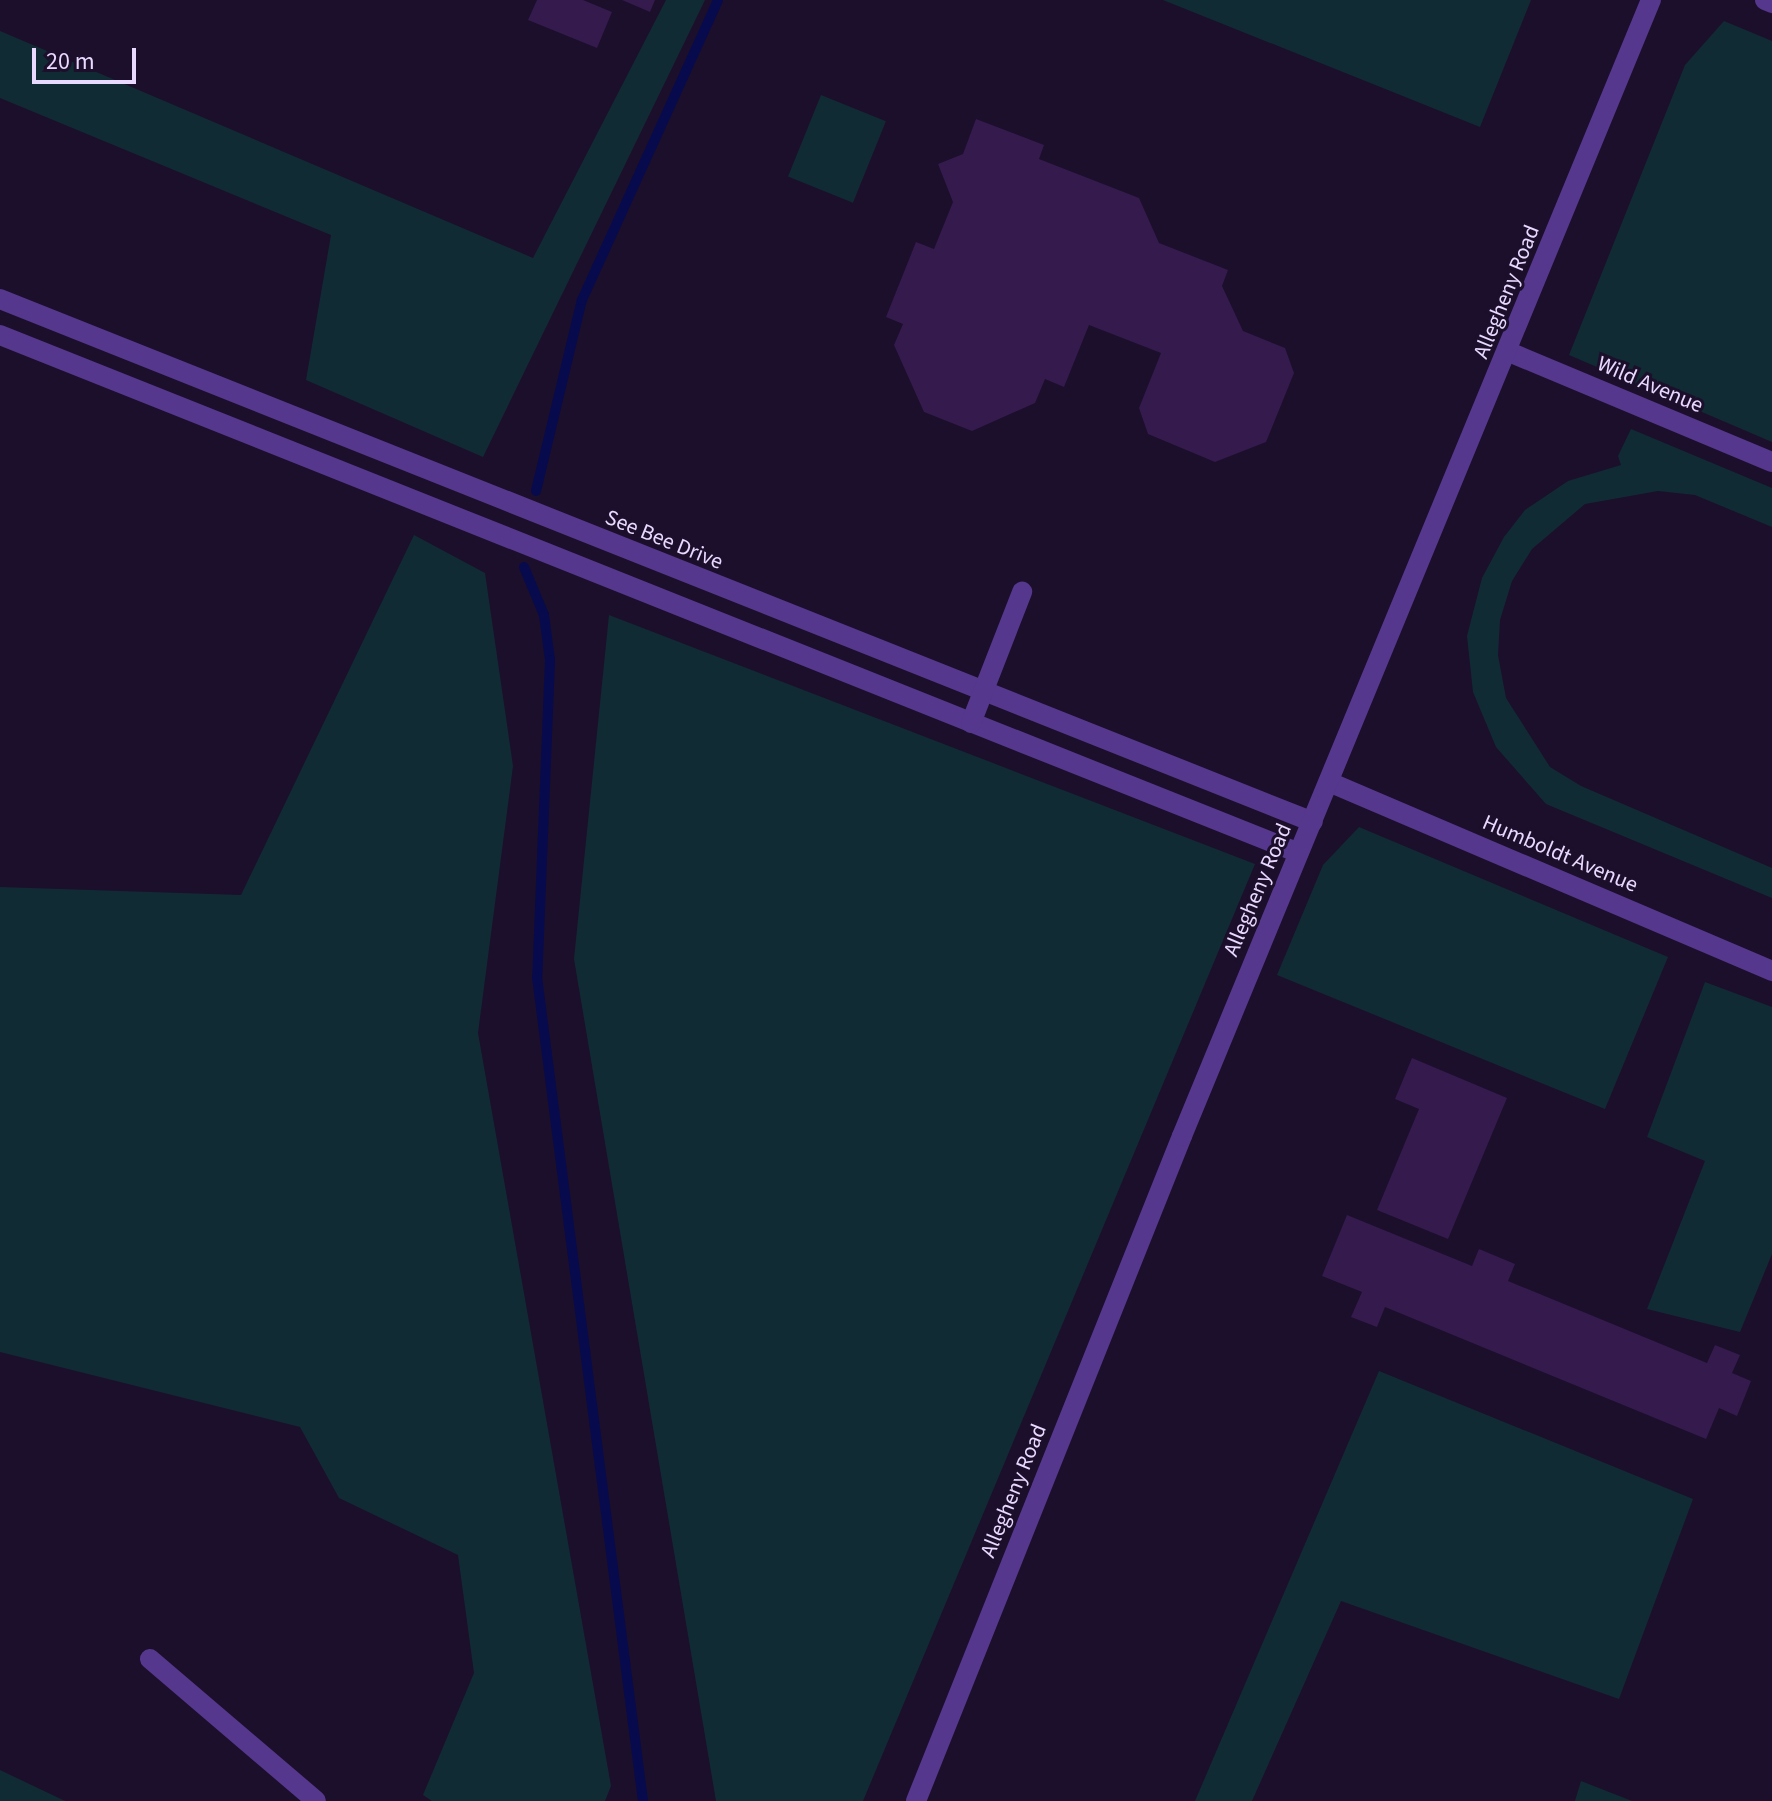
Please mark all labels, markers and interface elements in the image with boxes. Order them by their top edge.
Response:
scale bar [36,32,140,82]
text: 20 m [46,44,95,79]
street label: Allegheny Road [1468,221,1546,363]
street label: Wild Avenue [1593,351,1707,419]
street label: See Bee Drive [601,504,727,576]
street label: Humboldt Avenue [1478,809,1642,899]
street label: Allegheny Road [1218,820,1298,960]
street label: Allegheny Road [975,1420,1053,1562]

